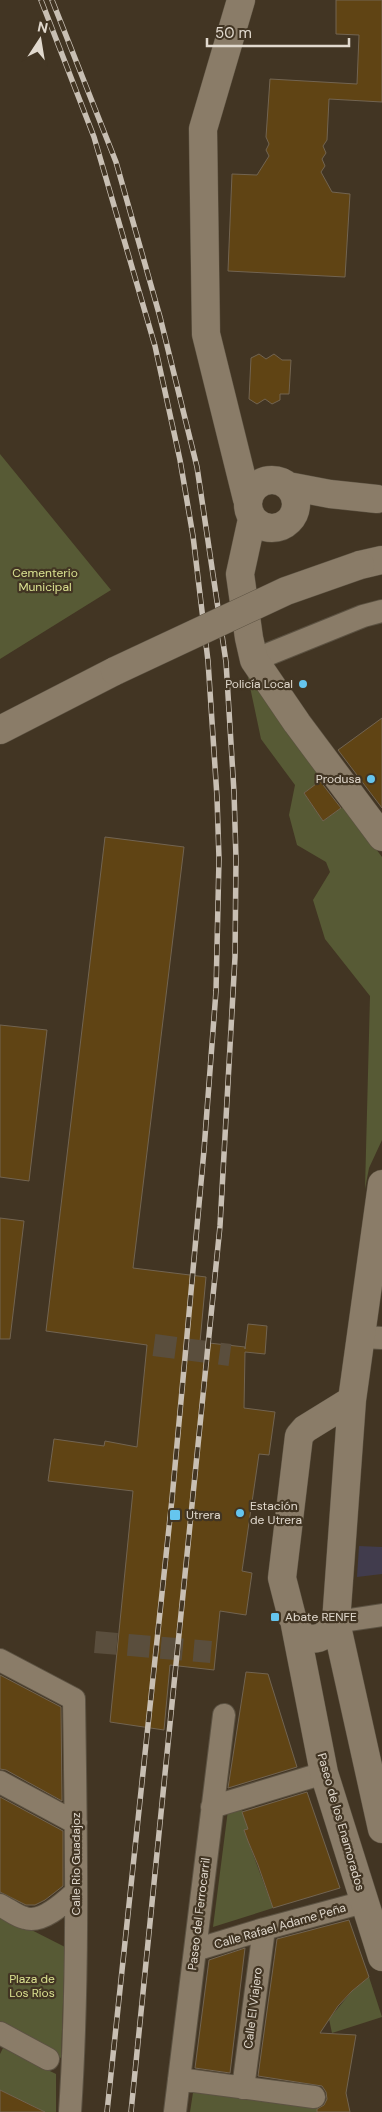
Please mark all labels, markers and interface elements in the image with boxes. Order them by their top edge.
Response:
north arrow [15,15,65,65]
scale bar [207,15,350,47]
text: N [36,17,50,37]
text: 50 m [215,23,252,43]
park label: Cementerio Municipal [12,565,78,595]
place label: Policía Local [225,676,293,692]
marker: Policía Local [297,678,309,690]
place label: Produsa [316,771,361,787]
marker: Produsa [365,773,377,785]
place label: Estación de Utrera [250,1498,302,1528]
place label: Utrera [186,1507,221,1523]
marker: Estación de Utrera [234,1507,246,1519]
marker: Utrera [168,1508,182,1522]
place label: Abate RENFE [285,1609,357,1625]
marker: Abate RENFE [269,1611,281,1623]
street label: Paseo de los Enamorados [314,1751,368,1893]
street label: Calle Rio Guadajoz [68,1813,84,1915]
street label: Paseo del Ferrocarril [184,1857,214,1971]
street label: Calle Rafael Adame Peña [212,1900,348,1952]
street label: Calle El Viajero [240,1967,266,2049]
park label: Plaza de Los Ríos [9,1971,55,2001]

